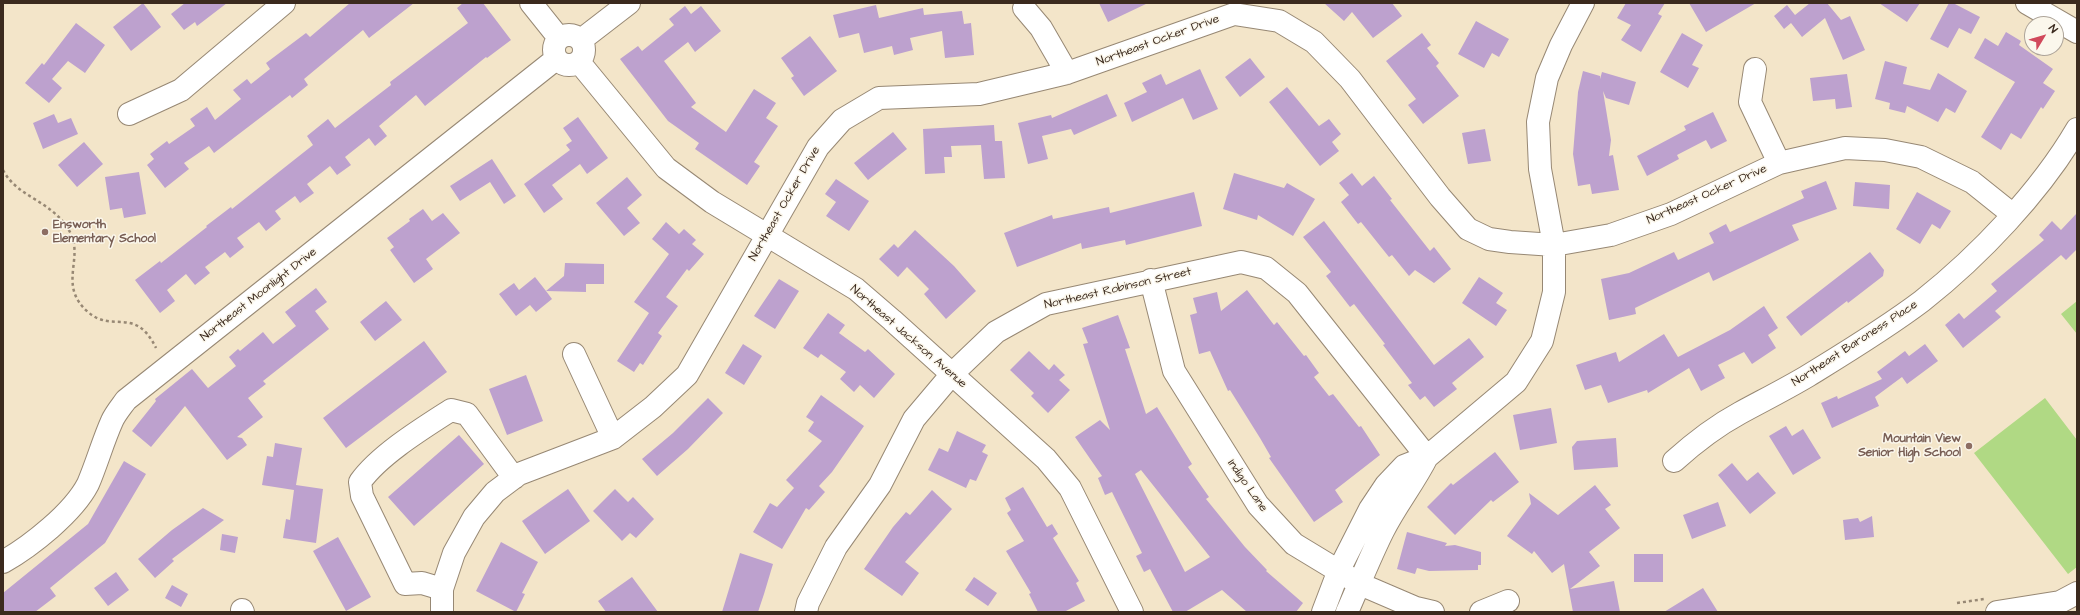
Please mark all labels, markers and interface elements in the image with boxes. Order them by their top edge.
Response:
street label: Northeast Ocker Drive [1095,12,1221,70]
north arrow [2024,16,2064,56]
text: N [2045,22,2061,36]
street label: Northeast Ocker Drive [746,144,824,264]
street label: Northeast Ocker Drive [1645,162,1769,228]
place label: Ensworth Elementary School [53,218,156,246]
marker: Ensworth Elementary School [40,227,50,237]
street label: Northeast Moonlight Drive [198,245,320,345]
street label: Northeast Robinson Street [1043,265,1193,313]
street label: Northeast Jackson Avenue [847,282,969,392]
street label: Northeast Baroness Place [1789,298,1921,390]
place label: Mountain View Senior High School [1858,432,1961,460]
marker: Mountain View Senior High School [1964,441,1974,451]
street label: Indigo Lane [1224,457,1270,515]

